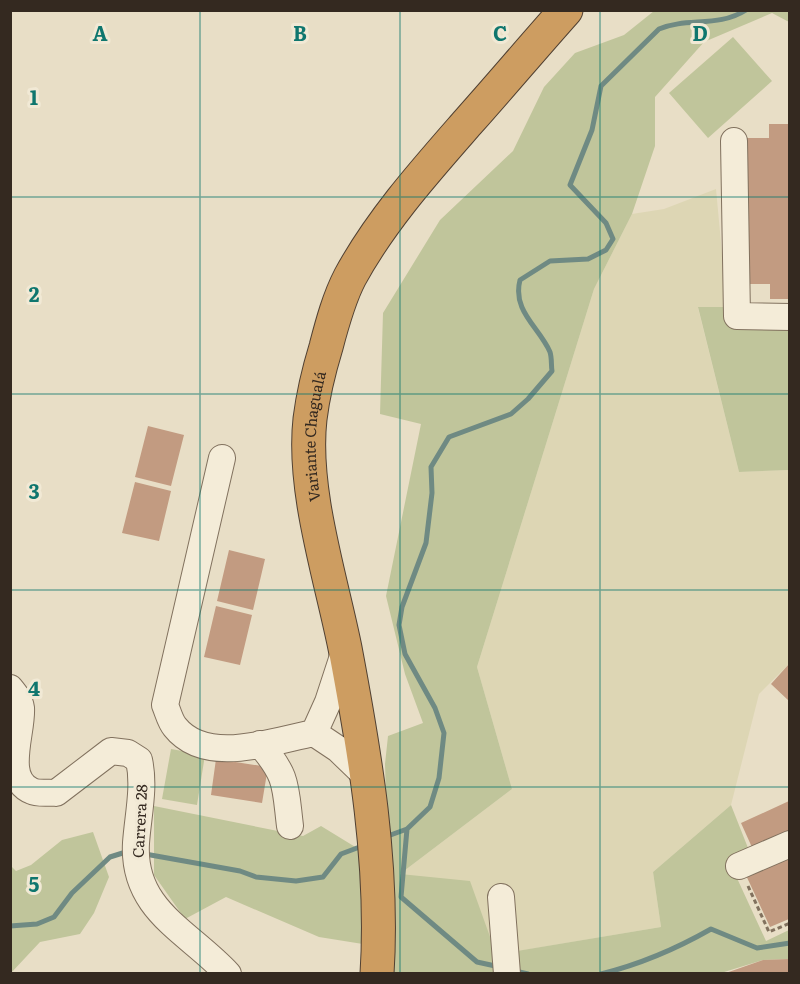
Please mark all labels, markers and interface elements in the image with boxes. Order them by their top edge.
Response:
text: A [92,17,108,47]
text: B [293,17,307,47]
text: C [493,17,507,47]
text: D [692,17,708,47]
text: 1 [30,81,38,111]
text: 2 [29,278,40,308]
street label: Variante Chagualá [297,367,331,503]
text: 3 [28,475,40,505]
text: 4 [28,672,40,702]
street label: Carrera 28 [126,783,152,859]
text: 5 [29,868,40,898]

